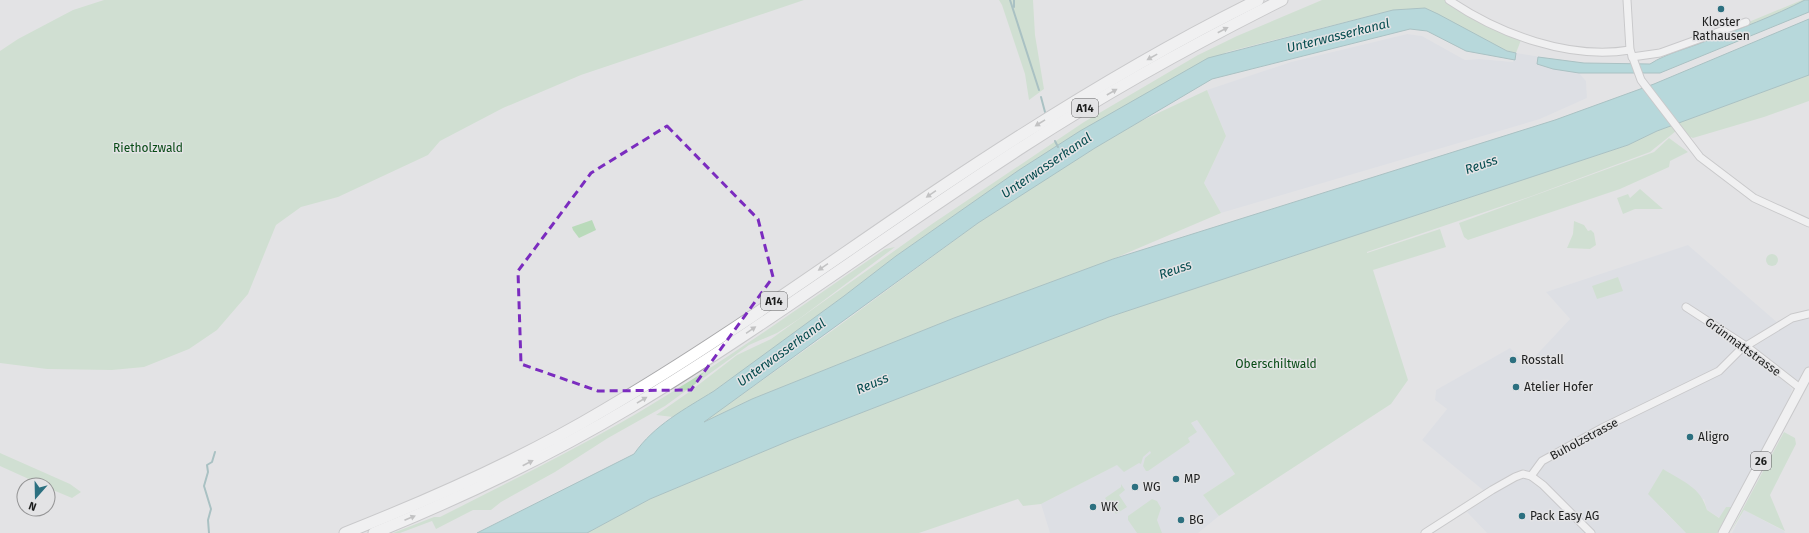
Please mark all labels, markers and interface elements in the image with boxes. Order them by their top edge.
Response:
marker: Kloster Rathausen [1716,4,1726,14]
water label: Unterwasserkanal [1285,15,1391,56]
place label: Kloster Rathausen [1692,15,1750,43]
one-way arrow [1217,27,1229,33]
one-way arrow [1146,53,1157,60]
one-way arrow [1106,88,1118,95]
road number: A14 [1072,99,1098,117]
one-way arrow [1035,119,1045,127]
water label: Unterwasserkanal [998,130,1094,201]
park label: Rietholzwald [113,141,183,155]
water label: Reuss [1463,152,1500,177]
one-way arrow [926,190,936,198]
water label: Reuss [1157,257,1194,282]
one-way arrow [818,263,829,271]
road number: A14 [761,292,787,310]
water label: Unterwasserkanal [734,315,829,389]
street label: Grünmattstrasse [1703,315,1783,379]
one-way arrow [746,326,756,334]
place label: Rosstall [1521,353,1564,367]
marker: Rosstall [1508,355,1518,365]
park label: Oberschiltwald [1235,357,1317,371]
water label: Reuss [854,370,891,397]
place label: Atelier Hofer [1524,380,1593,394]
marker: Atelier Hofer [1511,382,1521,392]
one-way arrow [637,396,647,404]
street label: Buholzstrasse [1547,415,1621,463]
place label: Aligro [1698,430,1729,444]
marker: Aligro [1685,432,1695,442]
road number: 26 [1751,452,1771,470]
one-way arrow [522,460,534,466]
place label: MP [1184,472,1200,486]
marker: MP [1171,474,1181,484]
north arrow [16,477,56,517]
place label: WG [1143,480,1160,494]
marker: WG [1130,482,1140,492]
text: N [27,499,38,513]
place label: WK [1101,500,1119,514]
marker: WK [1088,502,1098,512]
place label: Pack Easy AG [1530,509,1599,523]
marker: Pack Easy AG [1517,511,1527,521]
place label: BG [1189,513,1204,527]
one-way arrow [405,515,416,521]
marker: BG [1176,515,1186,525]

